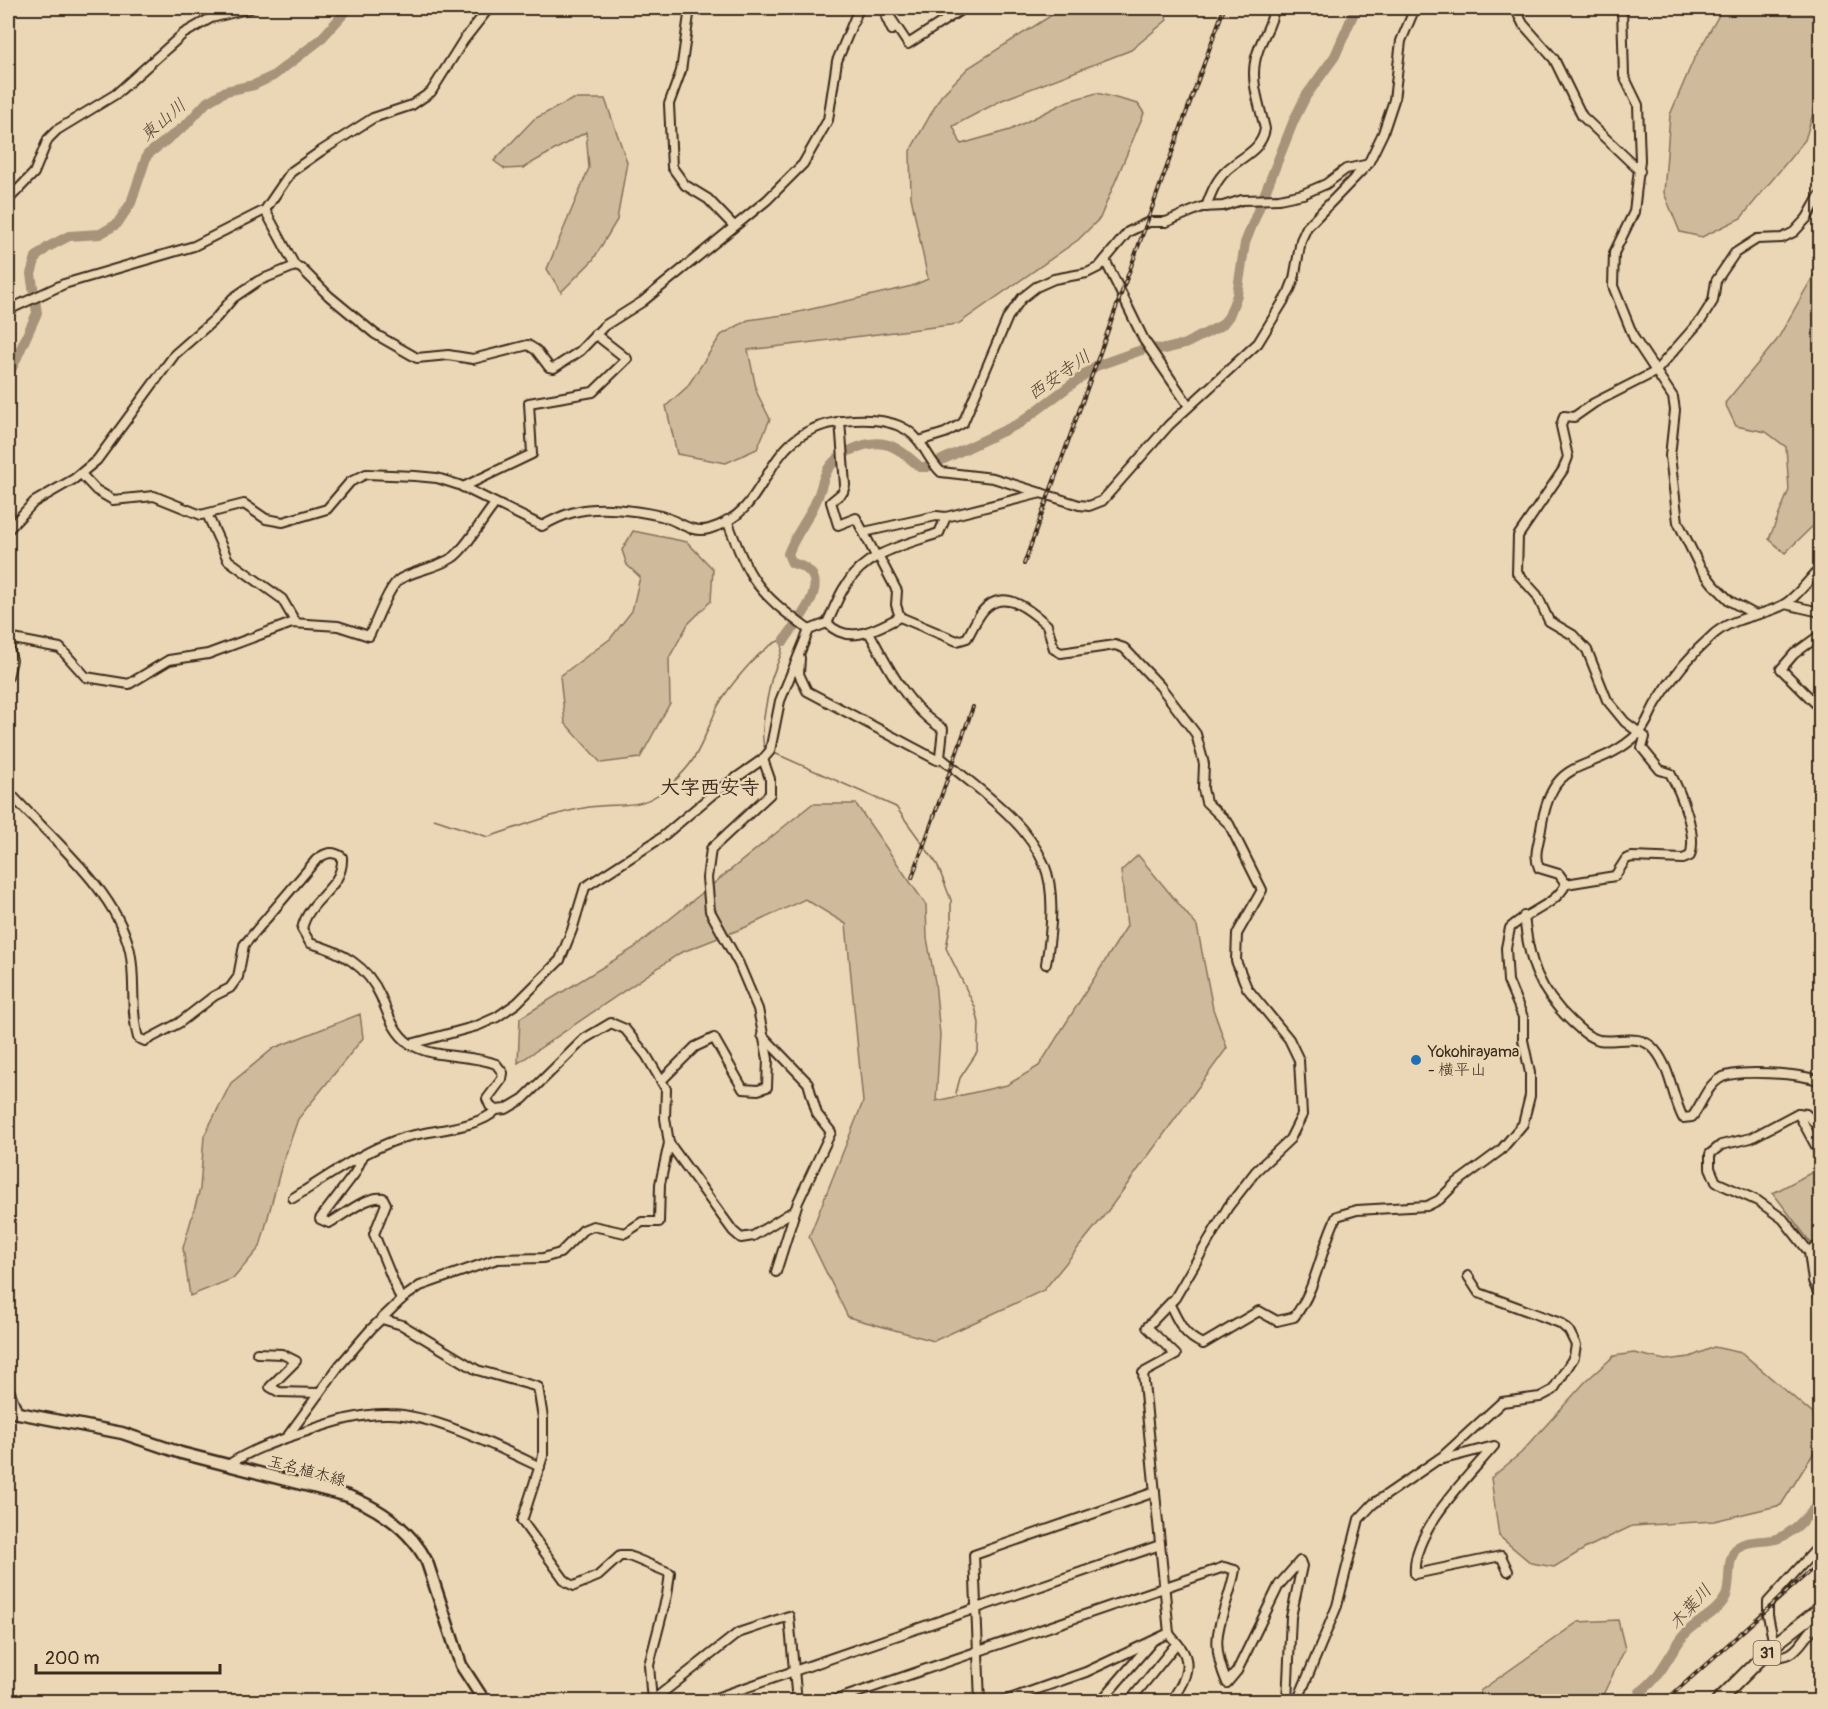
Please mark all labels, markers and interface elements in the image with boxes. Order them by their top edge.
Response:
water label: 東山川 [135,94,191,147]
water label: 西安寺川 [1023,345,1095,405]
district label: 大字西安寺 [660,775,760,800]
place label: Yokohirayama - 横平山 [1427,1042,1519,1080]
marker: Yokohirayama - 横平山 [1409,1053,1423,1067]
street label: 玉名植木線 [266,1451,348,1491]
water label: 木葉川 [1664,1580,1717,1635]
scale bar [36,1637,220,1675]
road number: 31 [1754,1641,1780,1665]
text: 200 m [45,1647,100,1670]

